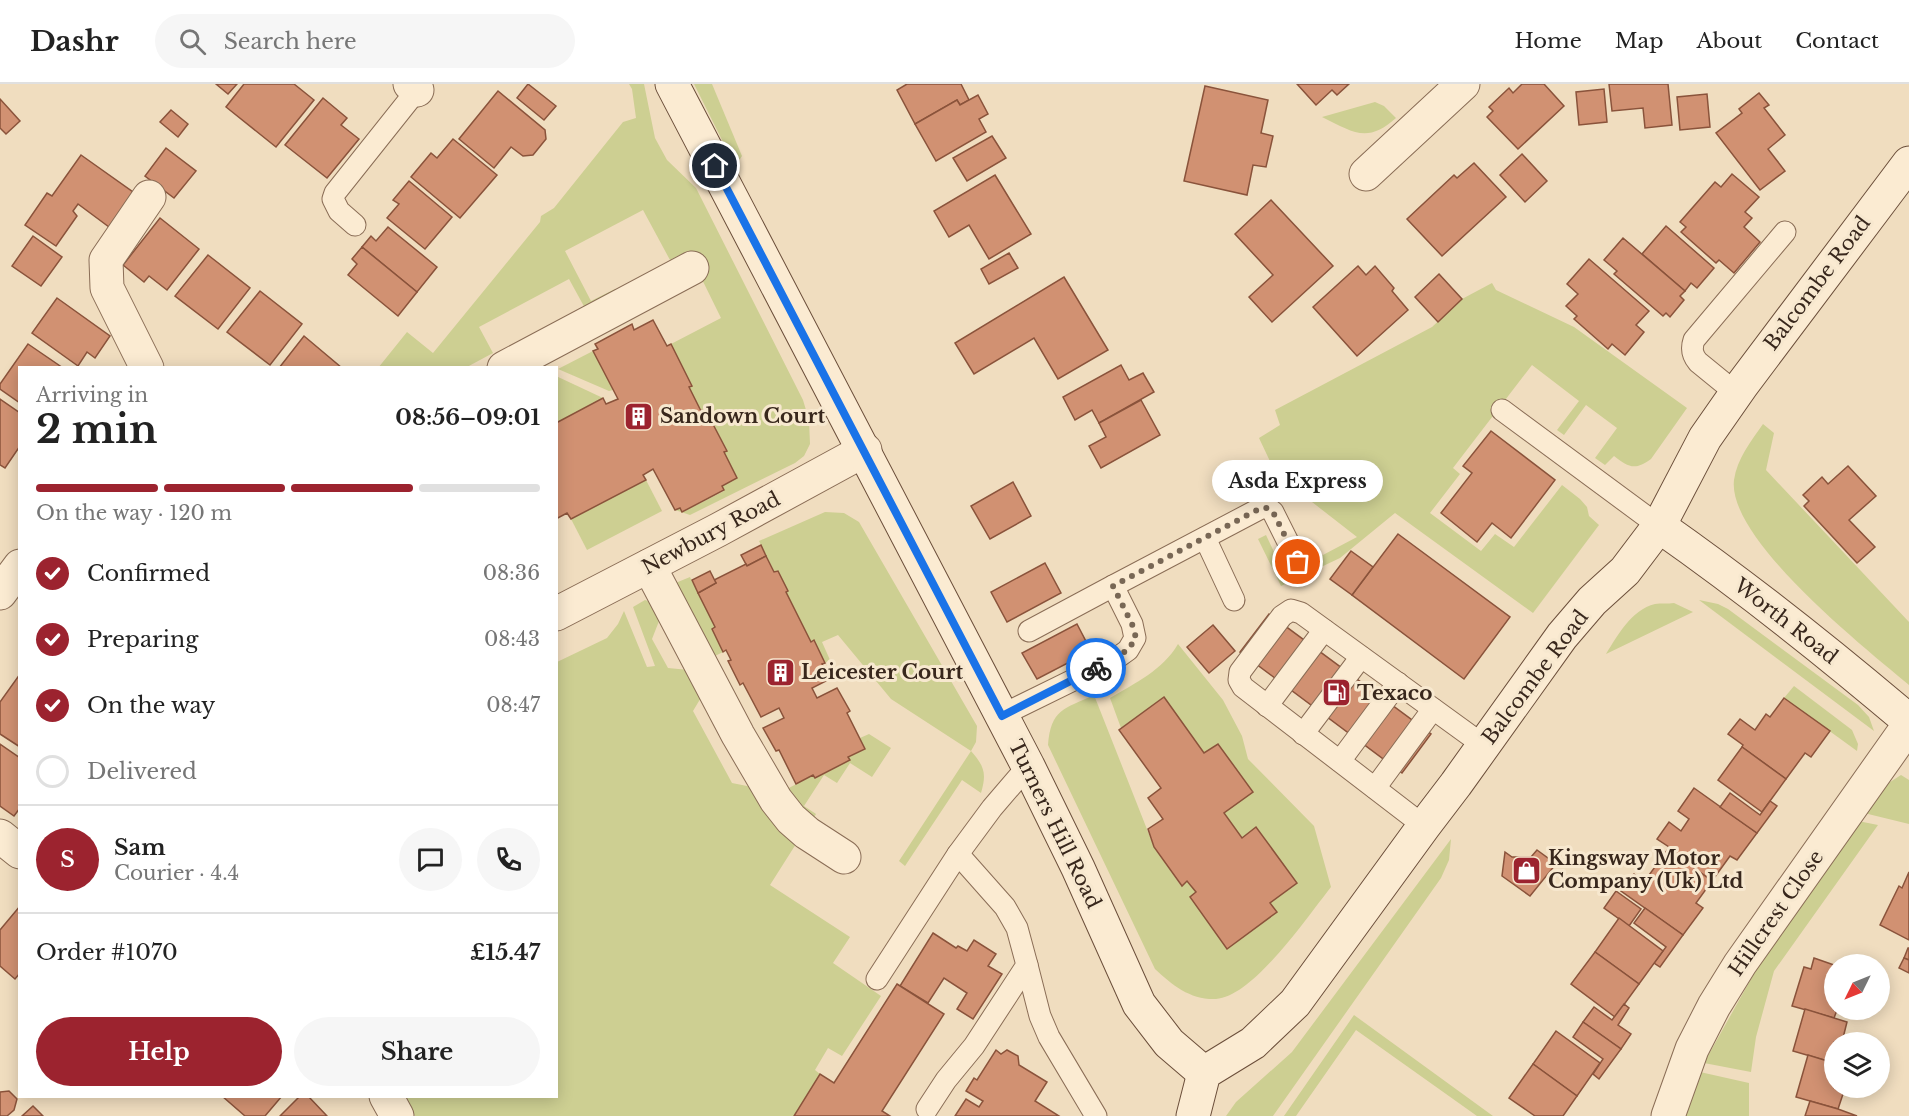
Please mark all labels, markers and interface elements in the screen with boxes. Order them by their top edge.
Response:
search box [155,14,575,68]
text: Dashr [30,24,119,59]
icon: search [176,25,209,58]
text: Search here [224,28,357,55]
text: Home [1515,28,1582,54]
text: Map [1615,28,1663,54]
text: About [1696,28,1762,54]
text: Contact [1795,28,1879,54]
pin [689,140,740,191]
icon: home [698,149,731,182]
street label: Balcombe Road [1759,211,1875,355]
text: Arriving in [36,383,148,407]
building icon: Sandown Court [623,400,655,432]
text: 08:56–09:01 [395,404,540,431]
place label: Sandown Court [660,404,825,428]
text: 2 min [36,405,157,454]
callout: Asda Express [1212,460,1384,502]
text: Asda Express [1228,469,1367,493]
street label: Newbury Road [638,487,784,579]
text: On the way · 120 m [36,501,232,525]
pin [1272,536,1323,587]
icon: bag [1281,545,1314,578]
icon: check [36,557,69,590]
text: Confirmed [87,560,210,587]
text: 08:36 [483,561,540,585]
street label: Worth Road [1729,572,1843,669]
street label: Balcombe Road [1477,605,1593,749]
icon: check [36,623,69,656]
text: Preparing [87,626,198,653]
text: 08:43 [484,627,540,651]
courier [1066,638,1126,698]
icon: bike [1080,652,1113,685]
building icon: Leicester Court [764,656,796,688]
place label: Leicester Court [801,660,963,684]
fuel station icon: Texaco [1320,677,1352,709]
place label: Texaco [1357,681,1432,705]
icon: check [36,689,69,722]
text: On the way [87,692,215,719]
text: 08:47 [486,693,540,717]
street label: Turners Hill Road [1004,736,1106,912]
text: Delivered [87,758,197,785]
button: chat [399,828,462,891]
button: phone [477,828,540,891]
text: Sam [114,834,166,861]
street label: Hillcrest Close [1724,845,1828,981]
text: S [60,846,75,873]
place label: Kingsway Motor Company (Uk) Ltd [1548,846,1744,893]
shop icon: Kingsway Motor Company (Uk) Ltd [1511,854,1543,886]
text: Courier · 4.4 [114,861,239,885]
text: Order #1070 [36,939,178,966]
text: £15.47 [470,939,540,966]
north arrow [1824,954,1890,1020]
map controls [1824,954,1890,1098]
button: Help [36,1017,282,1086]
button: Share [294,1017,540,1086]
button: layers [1824,1032,1890,1098]

